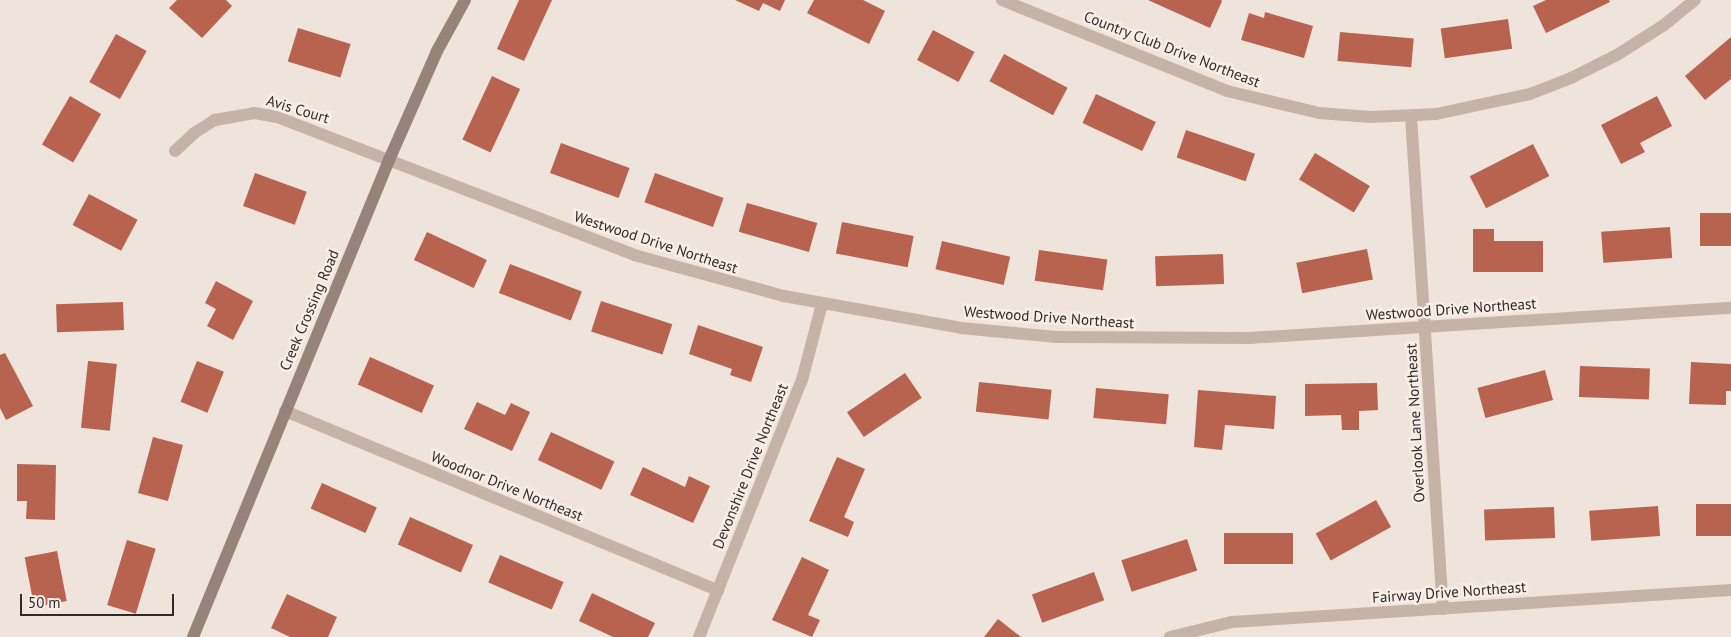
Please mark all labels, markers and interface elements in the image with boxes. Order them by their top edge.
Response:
street label: Country Club Drive Northeast [1081,7,1263,91]
street label: Avis Court [264,91,332,127]
street label: Westwood Drive Northeast [572,207,740,277]
street label: Creek Crossing Road [275,247,343,373]
street label: Westwood Drive Northeast [1365,294,1537,324]
street label: Westwood Drive Northeast [963,302,1135,332]
street label: Overlook Lane Northeast [1402,343,1428,503]
street label: Devonshire Drive Northeast [709,381,791,551]
street label: Woodnor Drive Northeast [428,447,586,525]
street label: Fairway Drive Northeast [1371,578,1527,606]
scale bar [22,584,176,616]
text: 50 m [28,593,61,612]

